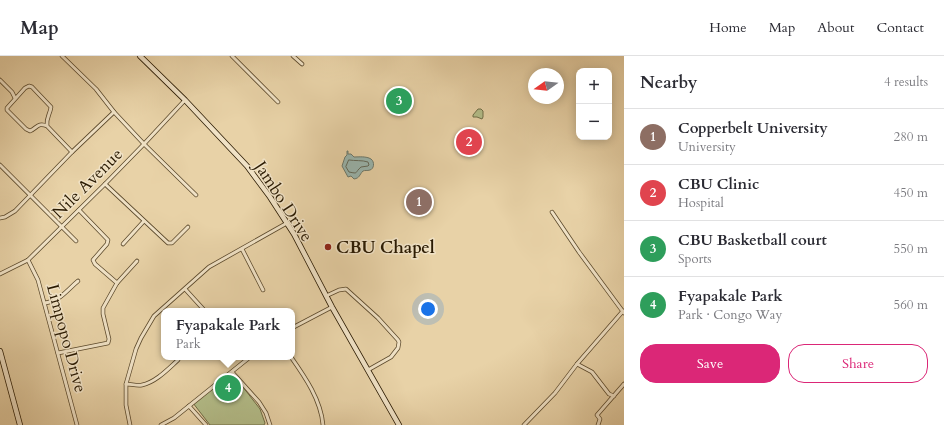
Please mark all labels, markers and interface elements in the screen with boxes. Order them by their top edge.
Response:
text: Map [20,15,59,41]
text: Home [709,18,747,37]
text: Map [769,18,795,37]
text: About [817,18,854,37]
text: Contact [876,18,924,37]
north arrow [528,68,564,104]
map controls [576,68,612,140]
button: + [576,68,612,104]
text: Nearby [640,71,697,94]
text: 4 results [884,73,928,91]
pin: 3 [386,86,412,116]
button: − [576,104,612,140]
text: Copperbelt University [678,118,828,138]
pin: 2 [456,127,482,157]
text: 1 [650,128,656,146]
text: 280 m [894,128,928,146]
text: University [678,138,736,156]
street label: Nile Avenue [47,143,128,224]
street label: Jambo Drive [247,154,318,246]
text: CBU Clinic [678,174,759,194]
text: 2 [650,184,656,202]
text: 450 m [894,184,928,202]
pin: 1 [406,187,432,217]
text: Hospital [678,194,724,212]
text: CBU Basketball court [678,230,827,250]
place label: CBU Chapel [336,236,435,259]
text: 3 [650,240,656,258]
text: 550 m [894,240,928,258]
marker: CBU Chapel [323,242,333,252]
text: Sports [678,250,712,268]
street label: Limpopo Drive [41,281,92,395]
text: Fyapakale Park [678,286,783,306]
text: 4 [650,296,656,314]
text: 560 m [894,296,928,314]
your location [418,299,438,319]
text: Park · Congo Way [678,306,782,324]
popup [161,308,295,360]
text: Fyapakale Park [176,315,280,335]
text: Park [176,335,201,353]
button: Save [640,344,780,383]
button: Share [788,344,928,383]
pin: 4 [215,373,241,403]

